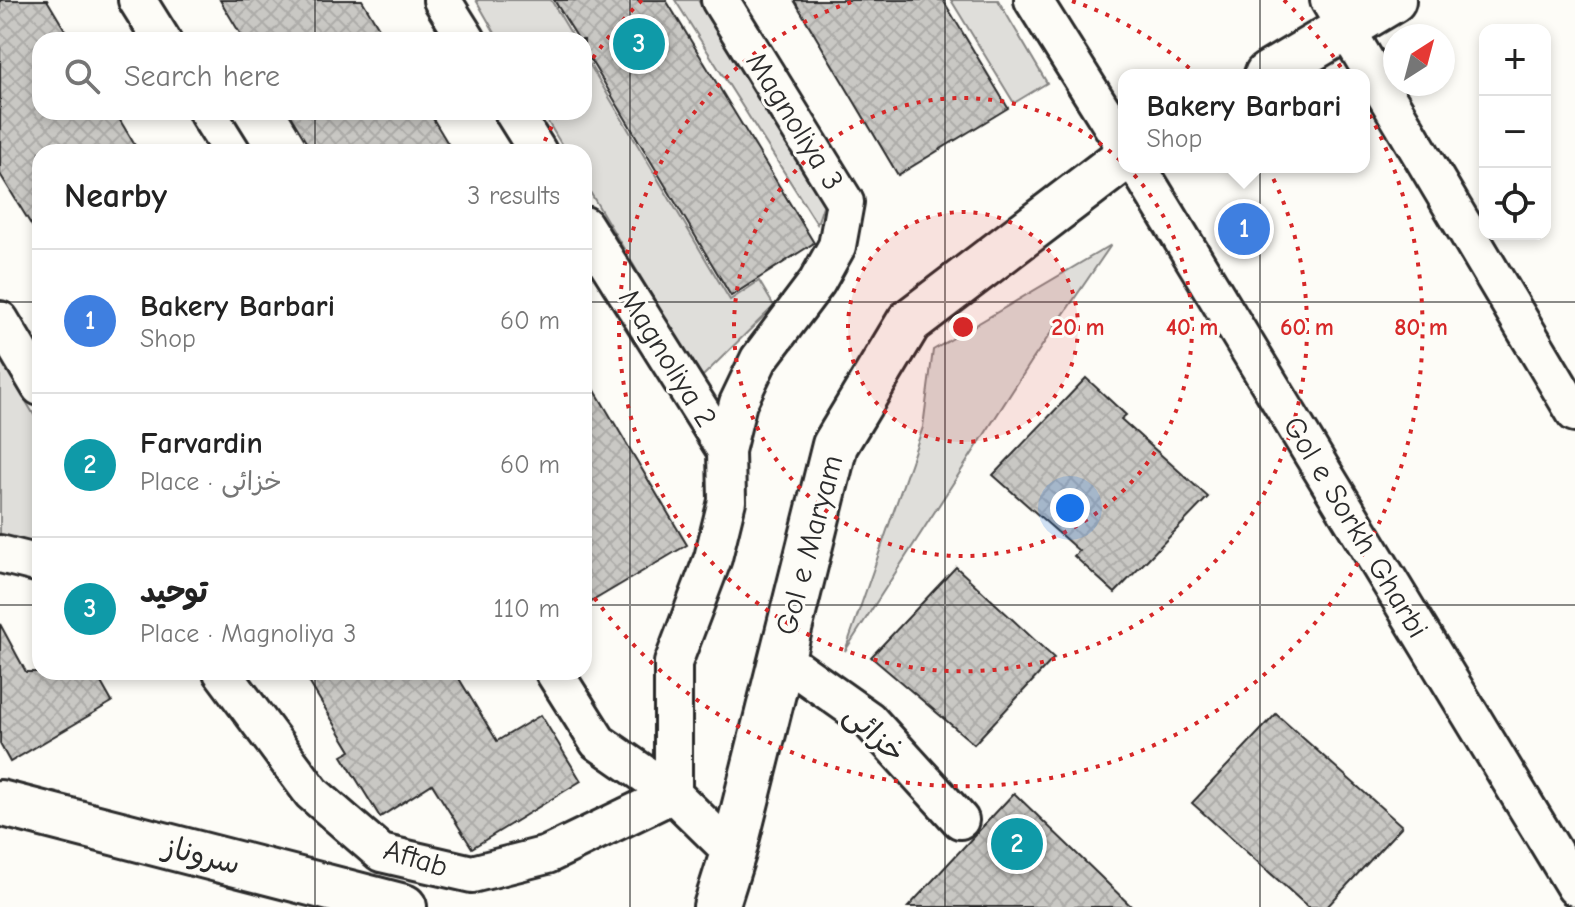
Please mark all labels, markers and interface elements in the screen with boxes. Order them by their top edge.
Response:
pin: 3 [613,14,665,74]
north arrow [1383,24,1455,96]
map controls [1479,24,1551,240]
button: + [1479,24,1551,96]
search box [32,32,592,120]
street label: Magnoliya 3 [738,46,851,197]
icon: search [60,54,104,98]
text: Search here [124,59,280,94]
popup [1118,69,1370,173]
text: Bakery Barbari [1147,89,1342,124]
button: − [1479,96,1551,168]
text: Shop [1147,124,1202,154]
button: locate [1479,168,1551,240]
text: Nearby [64,176,167,216]
text: 3 results [467,181,560,211]
pin: 1 [1218,199,1270,259]
street label: Magnoliya 2 [611,283,724,434]
text: Bakery Barbari [140,289,335,324]
text: 1 [85,306,95,336]
text: 60 m [500,306,560,336]
centre of rings [949,313,977,341]
text: 20 m [1051,313,1105,341]
text: 40 m [1166,313,1218,341]
text: 60 m [1280,313,1334,341]
text: 80 m [1394,313,1448,341]
text: Shop [140,324,196,354]
street label: Gol e Sorkh Gharbi [1276,410,1435,644]
text: Farvardin [140,426,263,461]
text: 2 [84,450,96,480]
text: 60 m [500,450,560,480]
street label: Gol e Maryam [769,451,850,639]
text: Place · خزائی [140,467,282,497]
your location [1050,488,1090,528]
text: توحید [140,575,208,610]
text: 3 [84,594,96,624]
text: 110 m [493,594,560,624]
text: Place · Magnoliya 3 [140,619,356,649]
street label: خزائی [836,697,912,771]
pin: 2 [991,814,1043,874]
street label: سروناز [157,828,244,882]
street label: Aftab [380,832,452,885]

